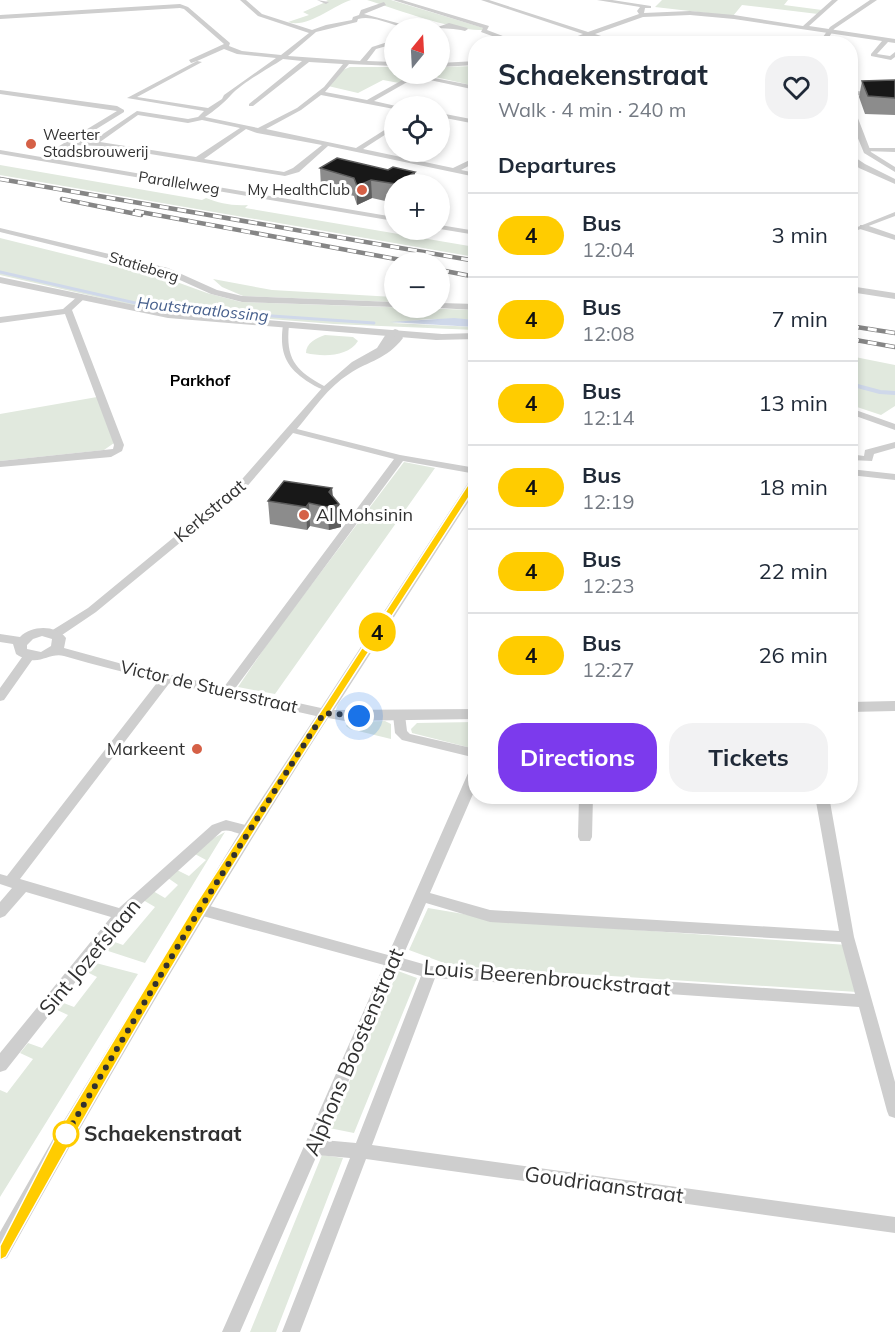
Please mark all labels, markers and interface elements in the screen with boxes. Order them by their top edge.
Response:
north arrow [384,18,450,84]
map controls [384,18,450,318]
button: heart [765,56,828,119]
text: Schaekenstraat [498,57,708,92]
button: locate [384,96,450,162]
text: Walk · 4 min · 240 m [498,97,686,122]
place label: Weerter Stadsbrouwerij [43,125,148,161]
marker: Weerter Stadsbrouwerij [24,137,38,151]
text: Departures [498,151,616,179]
street label: Parallelweg [137,167,221,198]
button: + [384,174,450,240]
place label: My HealthClub [248,180,350,199]
marker: My HealthClub [355,183,369,197]
text: Bus [582,209,621,237]
text: 3 min [772,221,828,249]
text: 4 [525,222,537,248]
text: 12:04 [582,237,635,262]
street label: Statieberg [107,247,181,286]
button: − [384,252,450,318]
water label: Houtstraatlossing [136,292,270,326]
text: Bus [582,293,621,321]
text: 7 min [772,305,828,333]
text: 4 [525,306,537,332]
text: 12:08 [582,321,635,346]
district label: Parkhof [170,370,231,390]
text: Bus [582,377,621,405]
text: 13 min [758,389,828,417]
text: 4 [525,390,537,416]
text: 12:14 [582,405,635,430]
text: Bus [582,461,621,489]
text: 18 min [758,473,828,501]
street label: Kerkstraat [169,474,250,547]
text: 4 [525,474,537,500]
text: 12:19 [582,489,635,514]
place label: Al Mohsinin [316,503,413,526]
marker: Al Mohsinin [297,508,311,522]
text: Bus [582,545,621,573]
text: 22 min [758,557,828,585]
text: 4 [525,558,537,584]
text: 12:23 [582,573,635,598]
line badge: 4 [358,612,397,652]
text: 4 [371,619,383,645]
text: Bus [582,629,621,657]
text: 26 min [758,641,828,669]
text: 4 [525,642,537,668]
street label: Victor de Stuersstraat [118,655,300,718]
text: 12:27 [582,657,635,682]
your location [344,701,374,731]
button: Directions [498,723,657,792]
button: Tickets [669,723,828,792]
place label: Markeent [107,737,185,760]
marker: Markeent [190,742,204,756]
street label: Sint Jozefslaan [33,893,145,1020]
street label: Alphons Boostenstraat [298,944,409,1159]
street label: Louis Beerenbrouckstraat [423,953,672,1001]
place label: Schaekenstraat [84,1120,241,1146]
marker: Schaekenstraat [53,1121,79,1147]
street label: Goudriaanstraat [523,1160,685,1208]

